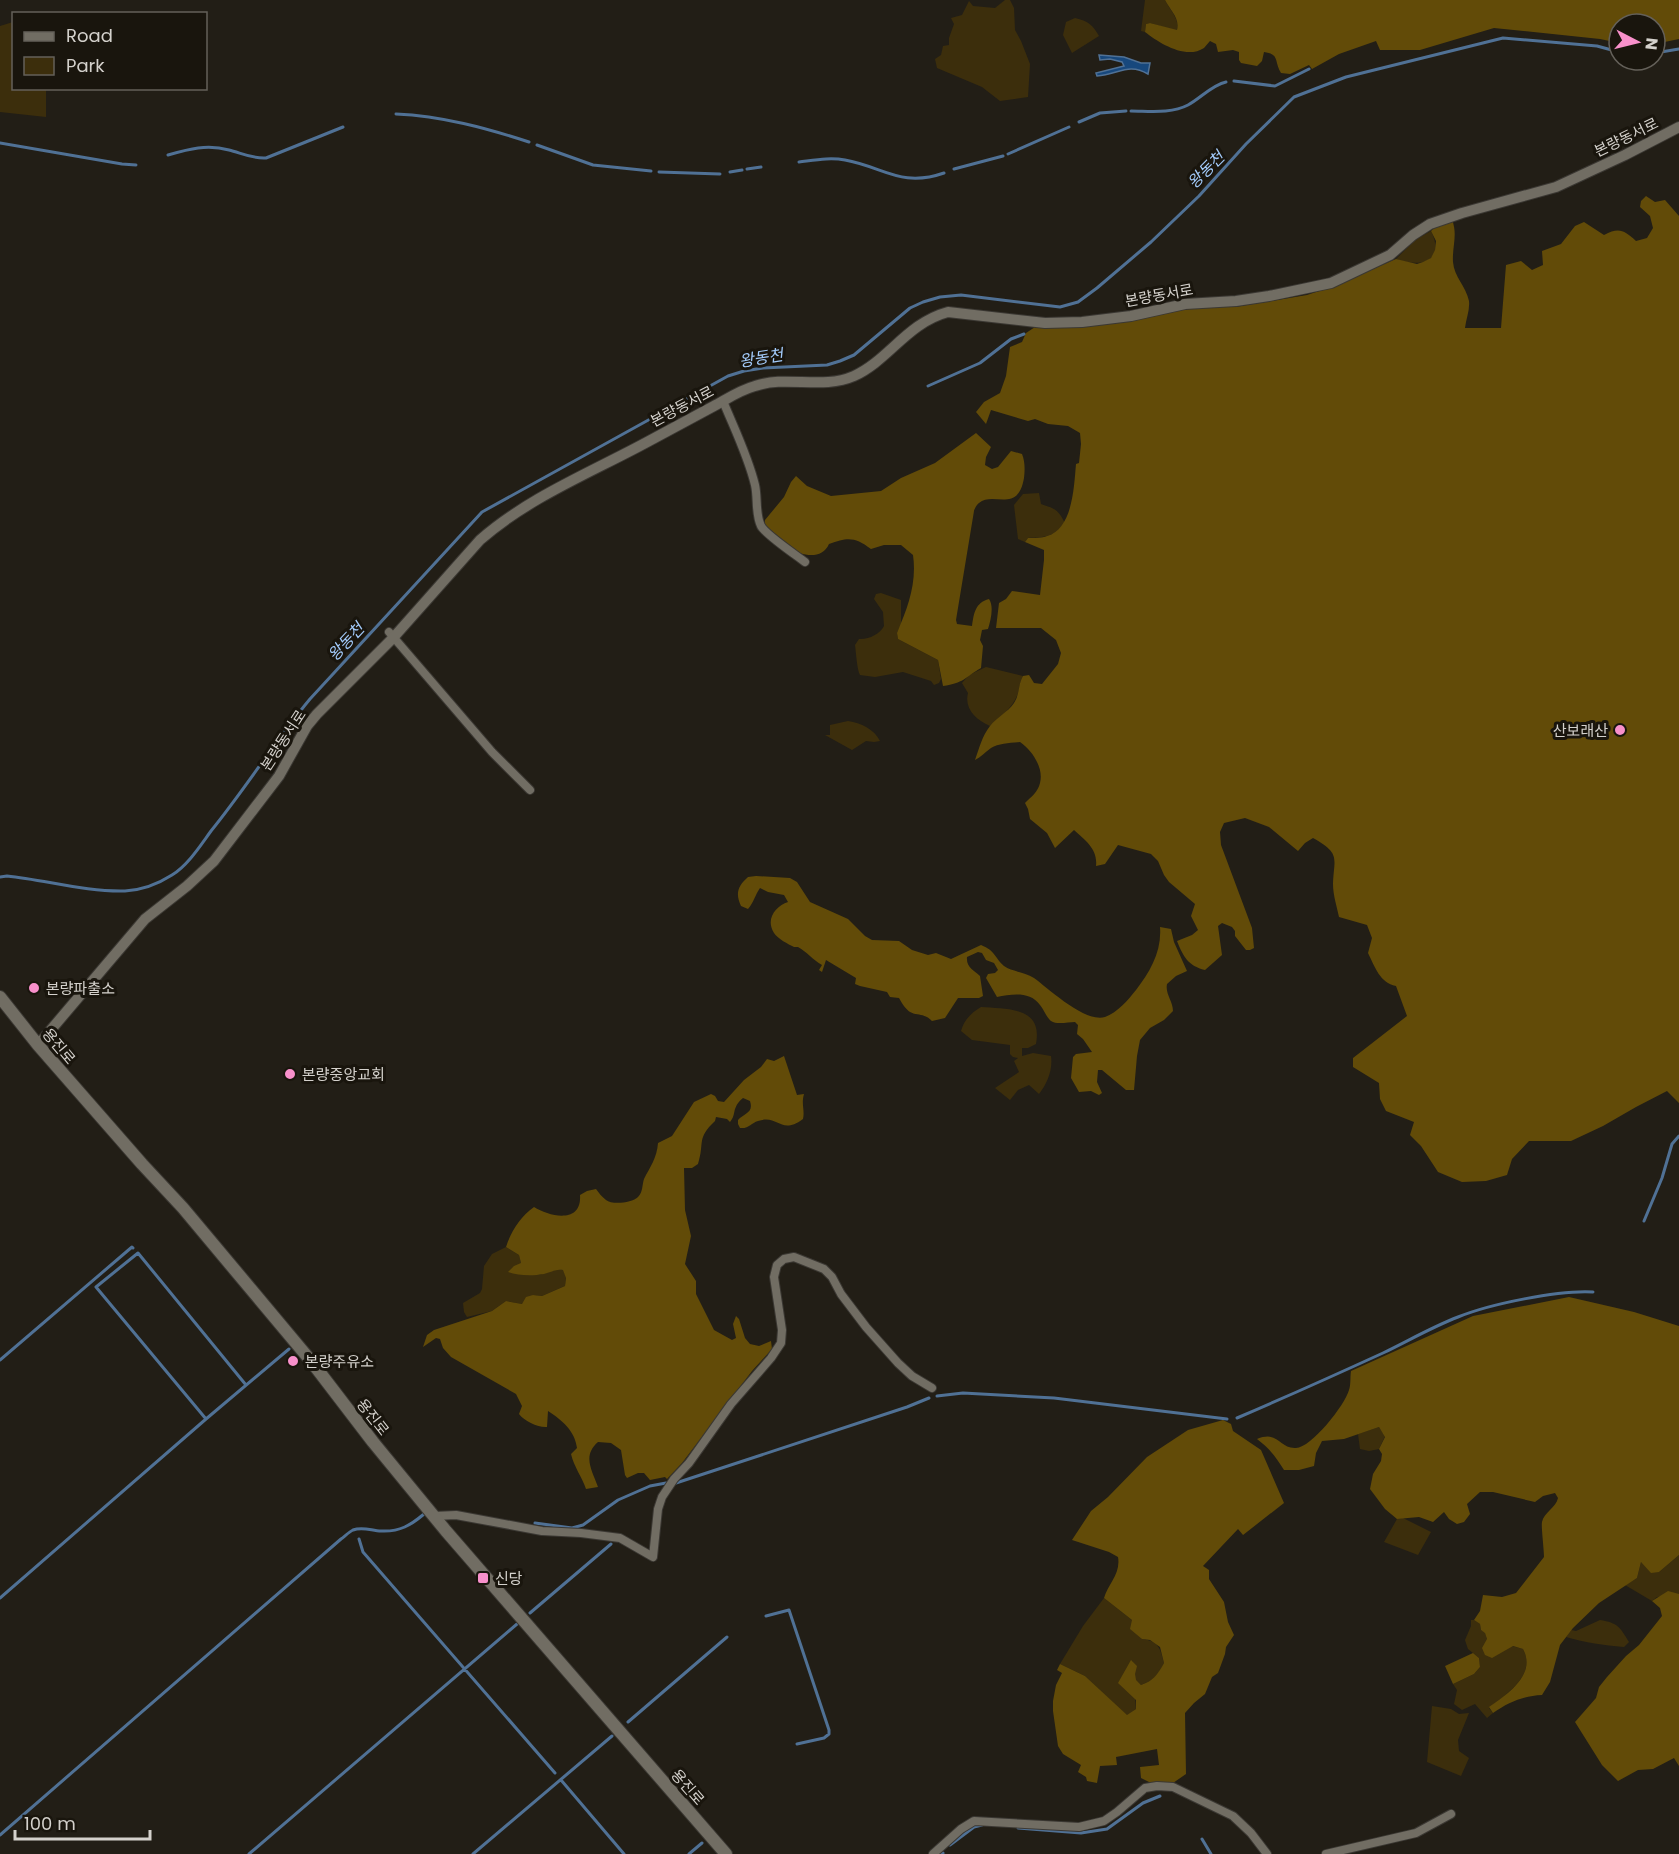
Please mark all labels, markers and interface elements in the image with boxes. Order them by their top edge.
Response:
legend [12,12,207,90]
north arrow [1607,12,1667,72]
text: Road [66,23,113,48]
text: N [1639,36,1664,51]
text: Park [66,53,105,78]
street label: 본량동서로 [1590,112,1662,162]
water label: 왕동천 [1182,145,1231,194]
street label: 본량동서로 [1123,279,1195,311]
water label: 왕동천 [737,343,787,373]
street label: 본량동서로 [647,381,717,431]
water label: 왕동천 [323,616,371,666]
street label: 본량동서로 [255,705,311,775]
place label: 산보래산 [1553,720,1608,741]
marker: 산보래산 [1613,723,1627,737]
place label: 본량파출소 [46,978,115,999]
marker: 본량파출소 [27,981,41,995]
street label: 용진로 [38,1023,80,1069]
place label: 본량중앙교회 [302,1064,385,1085]
marker: 본량중앙교회 [283,1067,297,1081]
place label: 본량주유소 [305,1351,374,1372]
marker: 본량주유소 [286,1354,300,1368]
street label: 용진로 [352,1394,394,1440]
place label: 신당 [495,1568,523,1589]
marker: 신당 [476,1571,490,1585]
street label: 용진로 [666,1764,710,1810]
scale bar [15,1803,150,1841]
text: 100 m [24,1811,76,1836]

